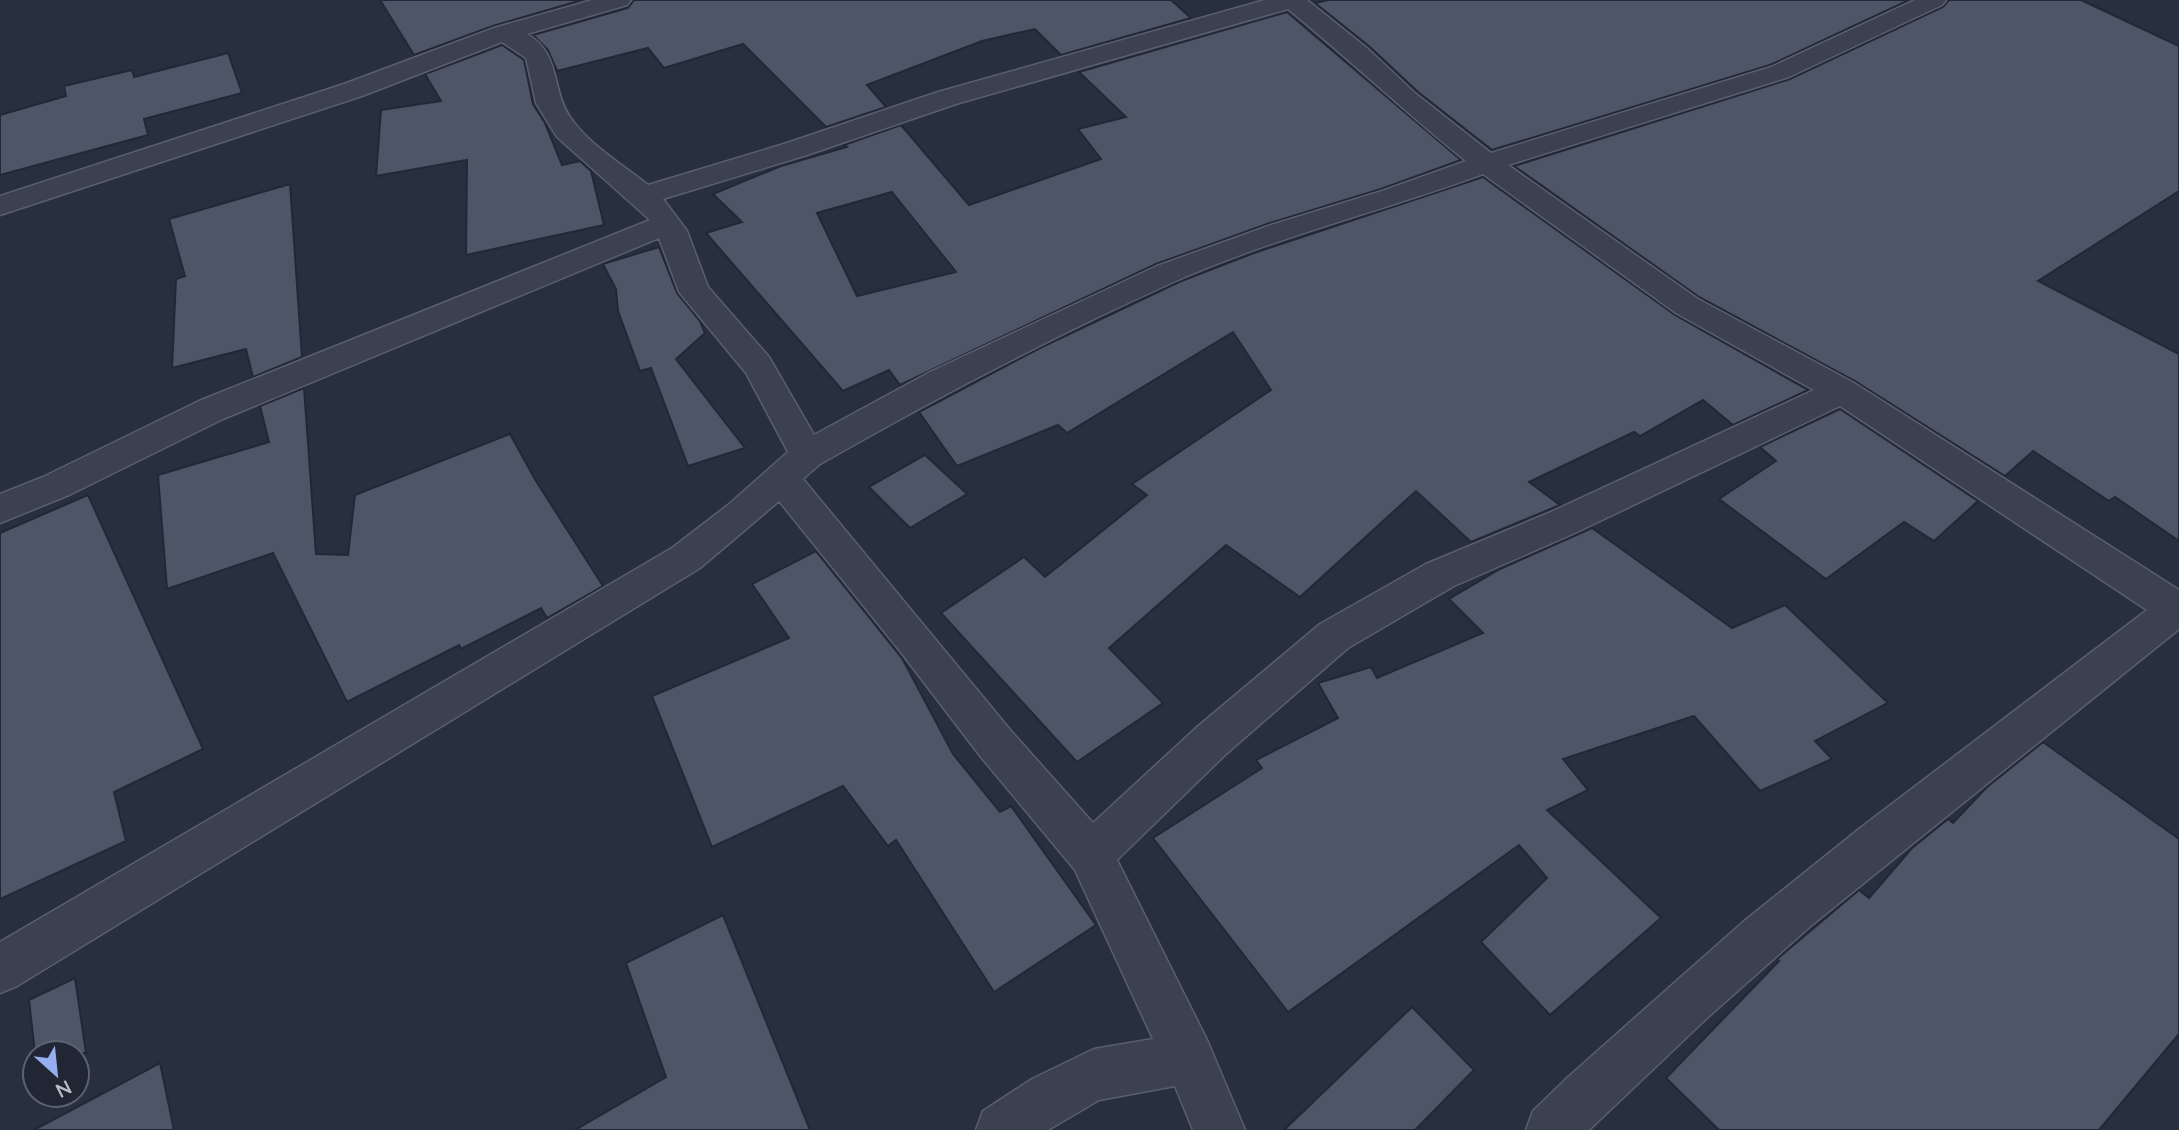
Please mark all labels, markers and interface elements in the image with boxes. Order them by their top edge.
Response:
north arrow [21,1039,91,1109]
text: N [52,1076,76,1103]

